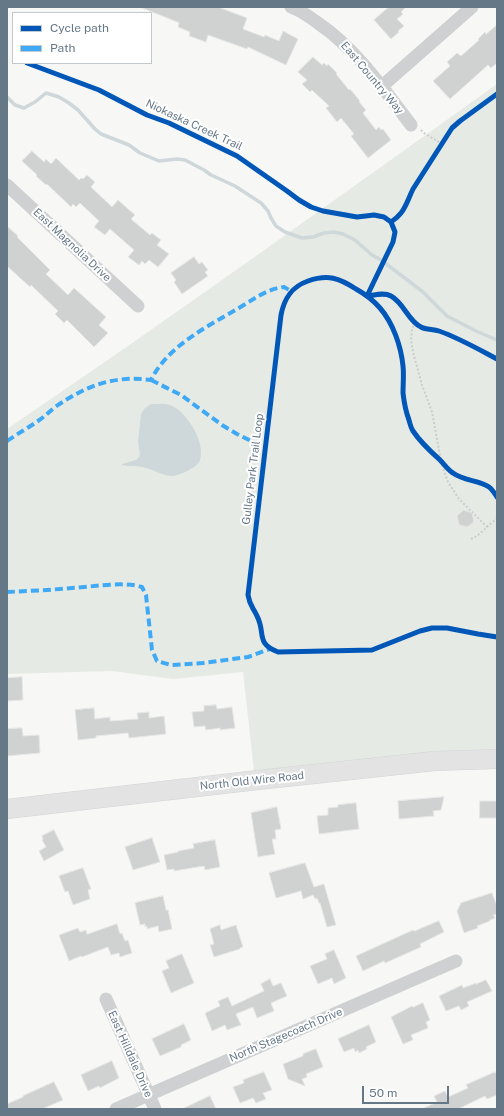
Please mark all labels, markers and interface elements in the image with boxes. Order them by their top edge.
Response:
legend [12,12,152,64]
text: Cycle path [50,21,109,35]
street label: East Country Way [338,39,406,117]
text: Path [50,41,76,55]
street label: Niokaska Creek Trail [144,97,244,153]
street label: East Magnolia Drive [30,206,114,284]
street label: Gulley Park Trail Loop [240,413,266,525]
street label: North Old Wire Road [199,769,305,793]
street label: North Stagecoach Drive [227,1005,345,1065]
street label: East Hilldale Drive [105,1009,155,1099]
scale bar [364,1078,451,1104]
text: 50 m [369,1086,397,1100]

